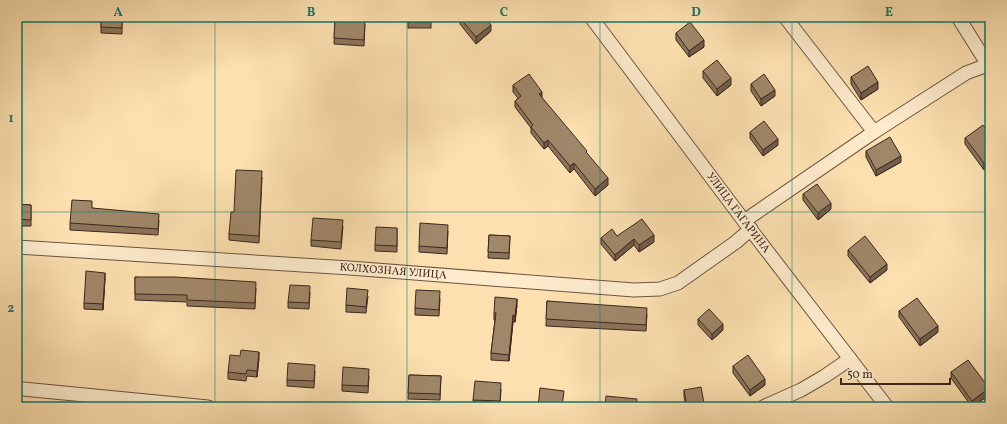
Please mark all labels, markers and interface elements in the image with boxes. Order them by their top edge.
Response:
text: A [113,4,123,22]
text: B [307,4,316,22]
text: C [500,4,508,22]
text: D [691,4,701,22]
text: E [885,4,893,22]
text: 1 [8,110,14,128]
street label: УЛИЦА ГАГАРИНА [703,170,774,256]
street label: КОЛХОЗНАЯ УЛИЦА [339,260,448,283]
text: 2 [8,300,15,318]
scale bar [841,360,950,386]
text: 50 m [847,367,873,383]

